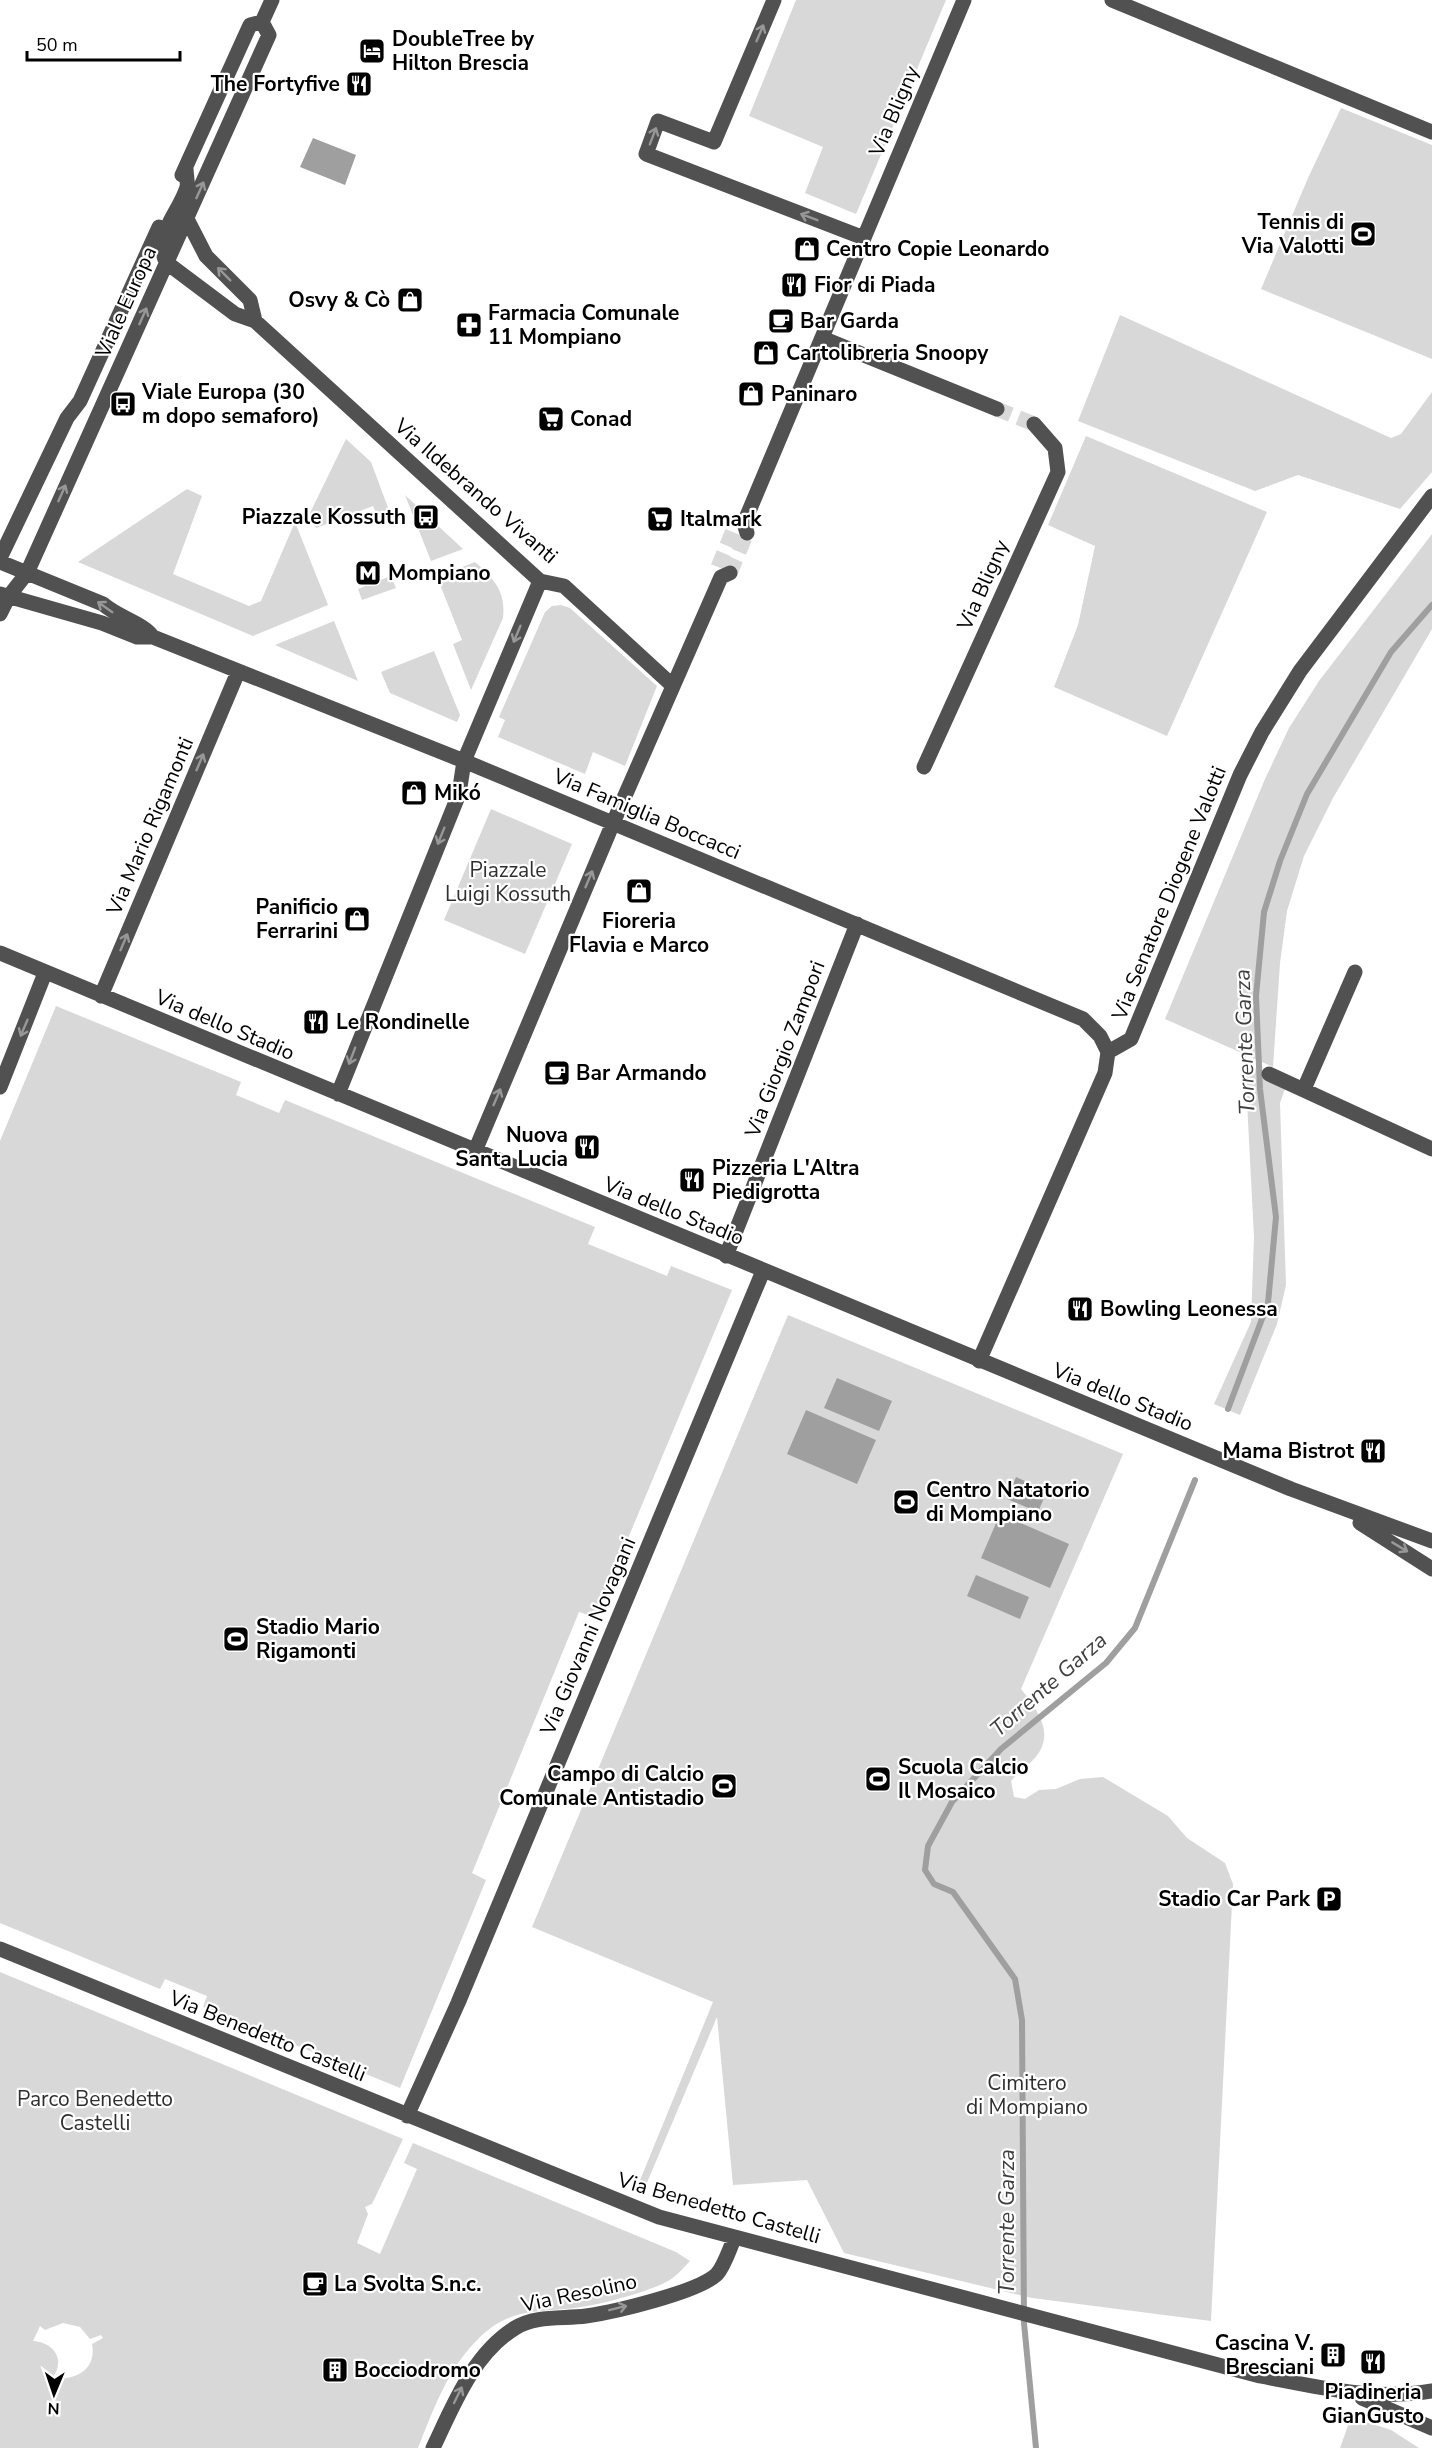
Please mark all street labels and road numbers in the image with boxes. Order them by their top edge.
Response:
street label: Via Bligny [862,61,926,162]
street label: Viale Europa [88,242,163,363]
street label: Via Ildebrando Vivanti [388,412,564,570]
street label: Via Bligny [950,535,1015,635]
street label: Via Mario Rigamonti [99,733,200,920]
street label: Via Famiglia Boccacci [548,761,745,866]
street label: Via Senatore Diogene Valotti [1105,762,1233,1025]
street label: Via Giorgio Zampori [738,957,832,1142]
street label: Via dello Stadio [150,983,299,1067]
street label: Via dello Stadio [599,1170,748,1252]
street label: Via dello Stadio [1048,1356,1197,1438]
street label: Via Giovanni Novagani [533,1533,642,1740]
street label: Via Benedetto Castelli [165,1983,370,2088]
street label: Via Benedetto Castelli [613,2165,824,2250]
street label: Via Resolino [518,2267,639,2319]

